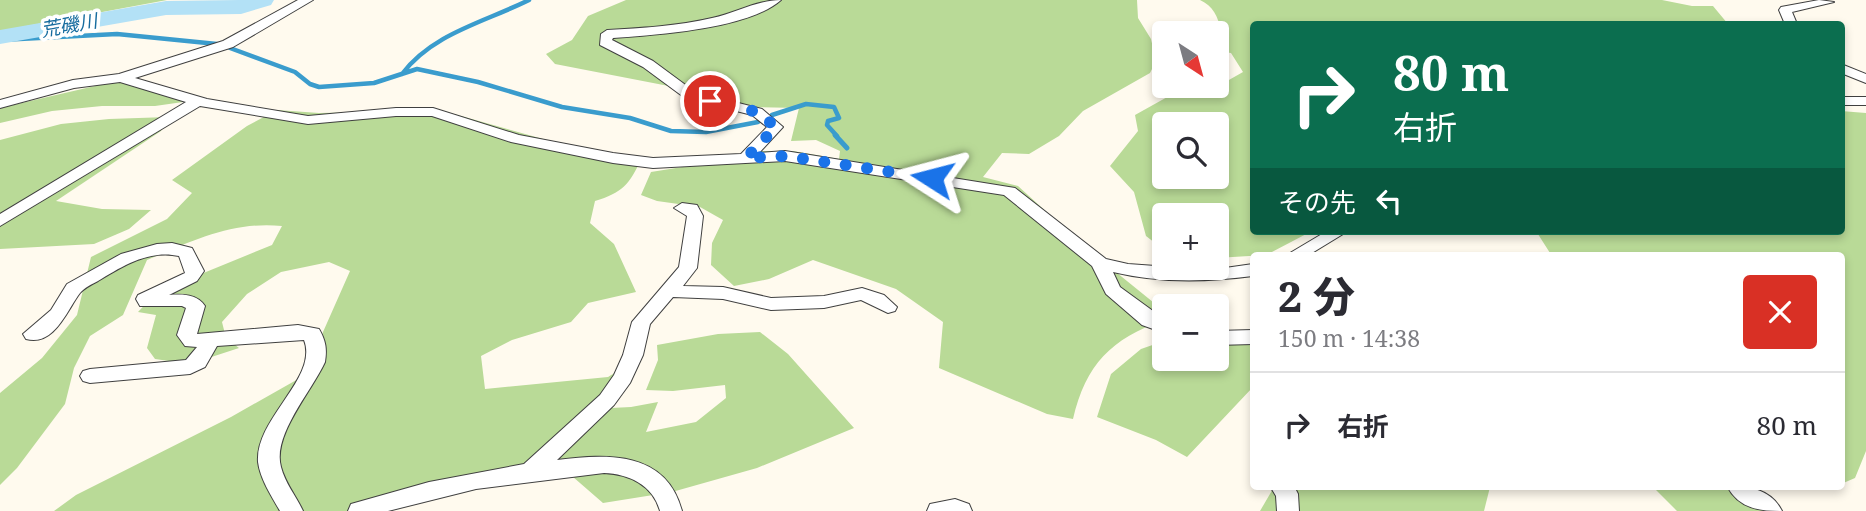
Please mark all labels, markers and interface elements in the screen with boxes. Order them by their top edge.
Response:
water label: 荒磯川 [39,7,101,43]
north arrow [1152,21,1228,98]
map controls [1152,21,1229,371]
text: 80 m [1393,39,1509,105]
icon: right [1278,49,1369,140]
pin [680,71,740,131]
icon: arrive [691,82,729,120]
text: 右折 [1393,105,1457,148]
button: search [1152,112,1229,189]
position arrow [895,141,969,215]
icon: left [1370,182,1408,220]
text: その先 [1278,184,1356,220]
button: + [1152,203,1229,280]
text: 2 分 [1278,267,1355,324]
button: close [1743,275,1817,349]
button: − [1152,294,1229,371]
text: 150 m · 14:38 [1278,322,1420,354]
icon: right [1278,406,1316,444]
text: 80 m [1757,407,1817,443]
text: 右折 [1337,408,1389,444]

